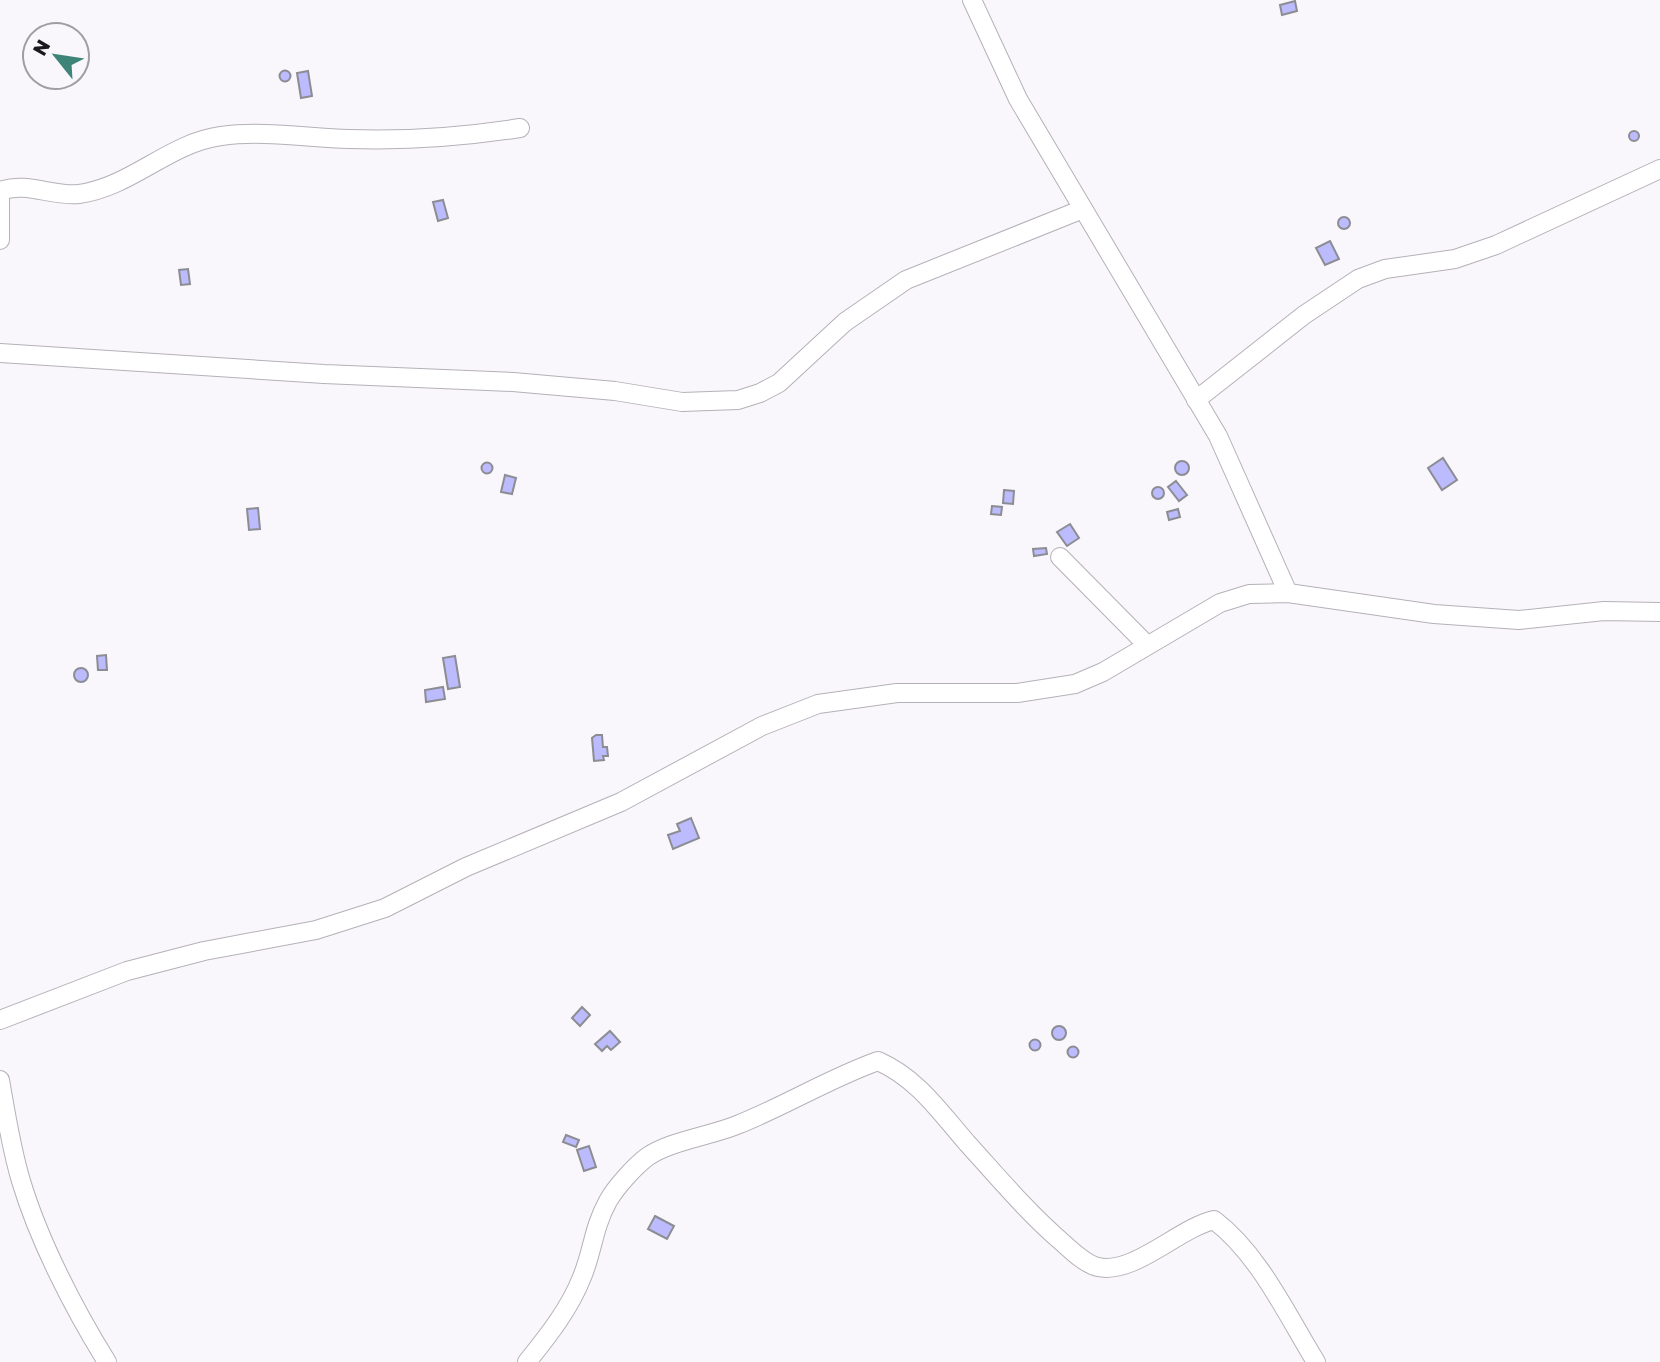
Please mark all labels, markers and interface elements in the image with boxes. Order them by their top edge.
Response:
north arrow [21,21,91,91]
text: N [27,35,54,59]

